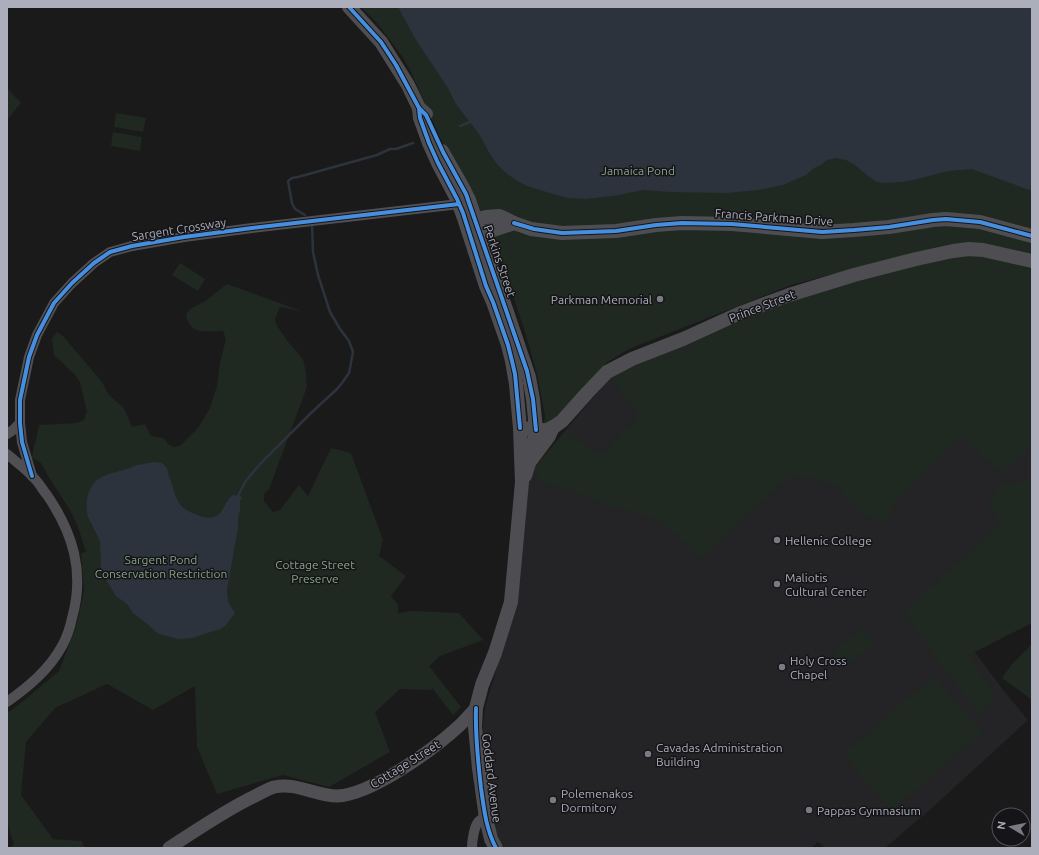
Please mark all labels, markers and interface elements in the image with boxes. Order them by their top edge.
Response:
park label: Jamaica Pond [601,164,675,177]
street label: Francis Parkman Drive [714,206,834,228]
street label: Sargent Crossway [131,215,227,243]
street label: Perkins Street [482,223,519,299]
street label: Prince Street [727,287,797,325]
place label: Parkman Memorial [551,293,652,306]
marker: Parkman Memorial [655,294,665,304]
place label: Hellenic College [785,534,872,547]
marker: Hellenic College [772,535,782,545]
park label: Sargent Pond Conservation Restriction [95,553,227,580]
park label: Cottage Street Preserve [275,558,355,585]
place label: Maliotis Cultural Center [785,571,868,598]
marker: Maliotis Cultural Center [772,579,782,589]
place label: Holy Cross Chapel [790,654,846,681]
marker: Holy Cross Chapel [777,662,787,672]
street label: Goddard Avenue [480,733,504,823]
street label: Cottage Street [368,737,442,791]
place label: Cavadas Administration Building [656,741,783,768]
marker: Cavadas Administration Building [643,749,653,759]
place label: Polemenakos Dormitory [561,787,633,814]
marker: Polemenakos Dormitory [548,795,558,805]
place label: Pappas Gymnasium [817,804,921,817]
marker: Pappas Gymnasium [804,805,814,815]
north arrow [991,807,1031,847]
text: N [995,820,1008,830]

